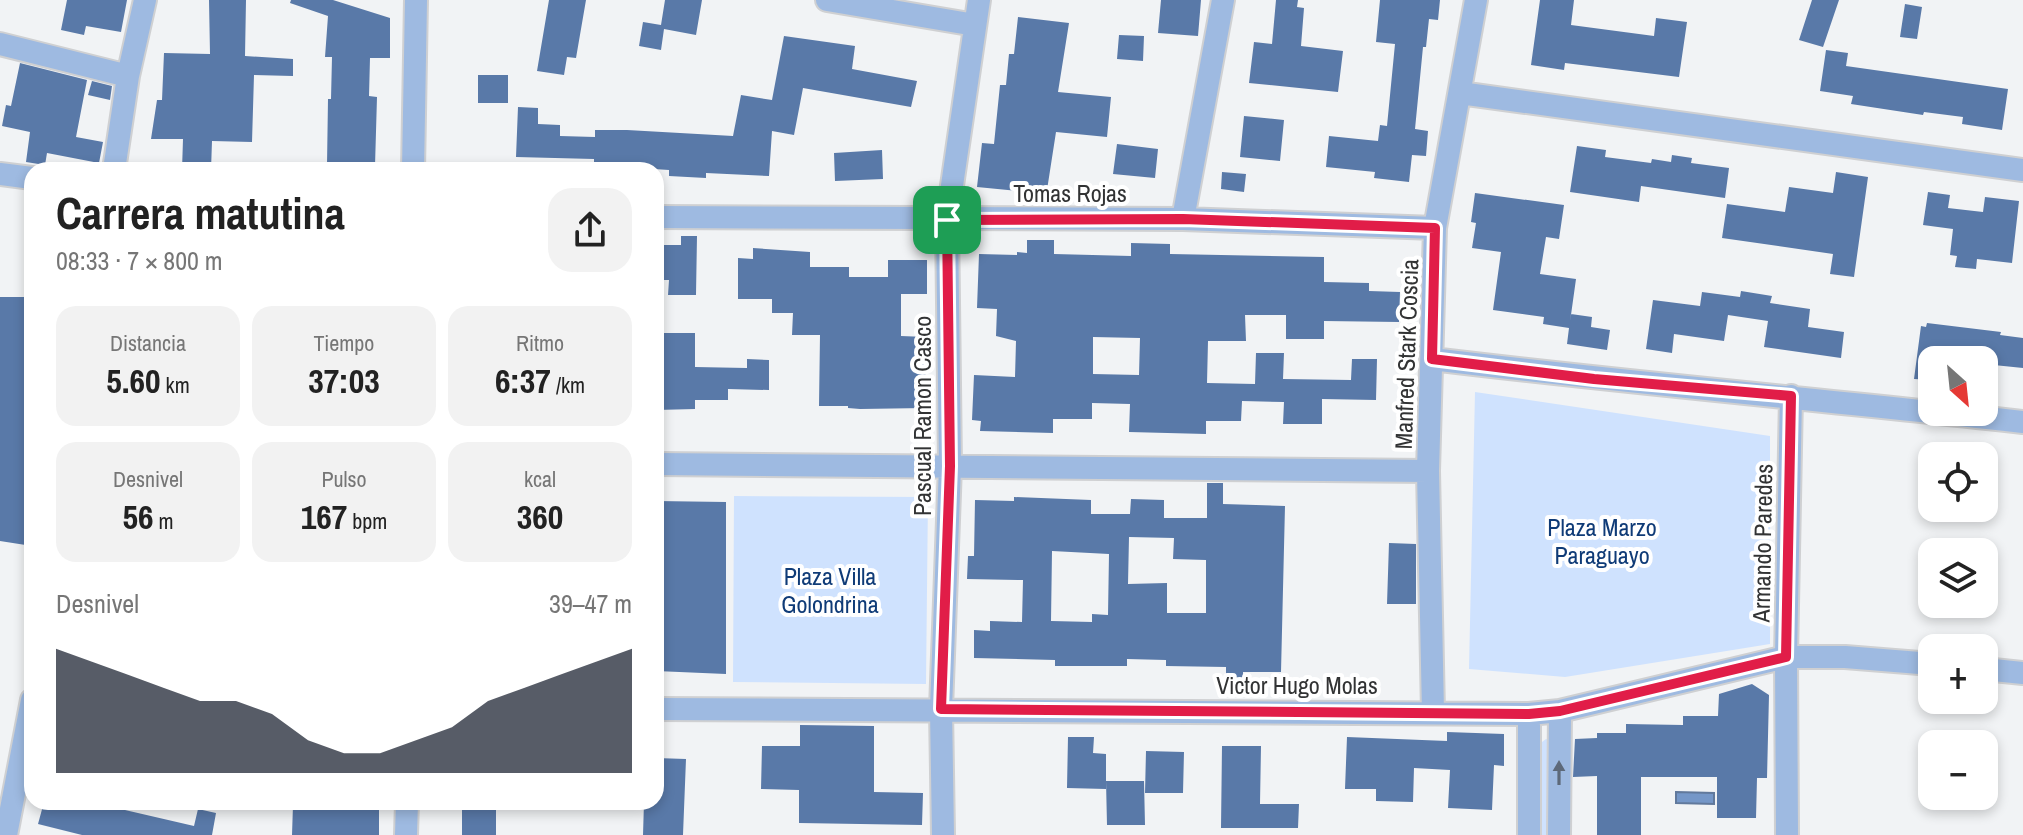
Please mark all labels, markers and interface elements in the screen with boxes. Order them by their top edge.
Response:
street label: Tomas Rojas [1013,177,1127,209]
text: Carrera matutina [56,183,345,243]
pin [913,186,981,254]
button: share [548,188,632,272]
icon: arrive [925,198,969,242]
text: 08:33 · 7 × 800 m [56,243,223,278]
street label: Manfred Stark Coscia [1387,258,1425,450]
street label: Pascual Ramon Casco [906,316,938,516]
text: Distancia [110,328,186,358]
text: Tiempo [314,328,374,358]
text: Ritmo [516,328,564,358]
north arrow [1918,346,1998,426]
map controls [1918,346,1998,810]
text: 5.60 [106,358,161,404]
text: 37:03 [308,358,380,404]
text: 6:37 [495,358,551,404]
text: km [161,370,190,400]
text: /km [551,370,585,400]
button: locate [1918,442,1998,522]
street label: Armando Paredes [1745,463,1779,624]
text: Desnivel [113,464,183,494]
text: Pulso [321,464,367,494]
text: kcal [524,464,556,494]
text: 56 [122,494,153,540]
text: 167 [301,494,347,540]
text: 360 [517,494,563,540]
text: m [153,506,174,536]
text: bpm [347,506,387,536]
park label: Plaza Marzo Paraguayo [1547,511,1657,571]
button: layers [1918,538,1998,618]
park label: Plaza Villa Golondrina [781,560,879,620]
text: Desnivel [56,586,139,621]
text: 39–47 m [549,586,632,621]
button: + [1918,634,1998,714]
street label: Victor Hugo Molas [1216,669,1378,701]
button: − [1918,730,1998,810]
one-way arrow [1553,760,1565,785]

